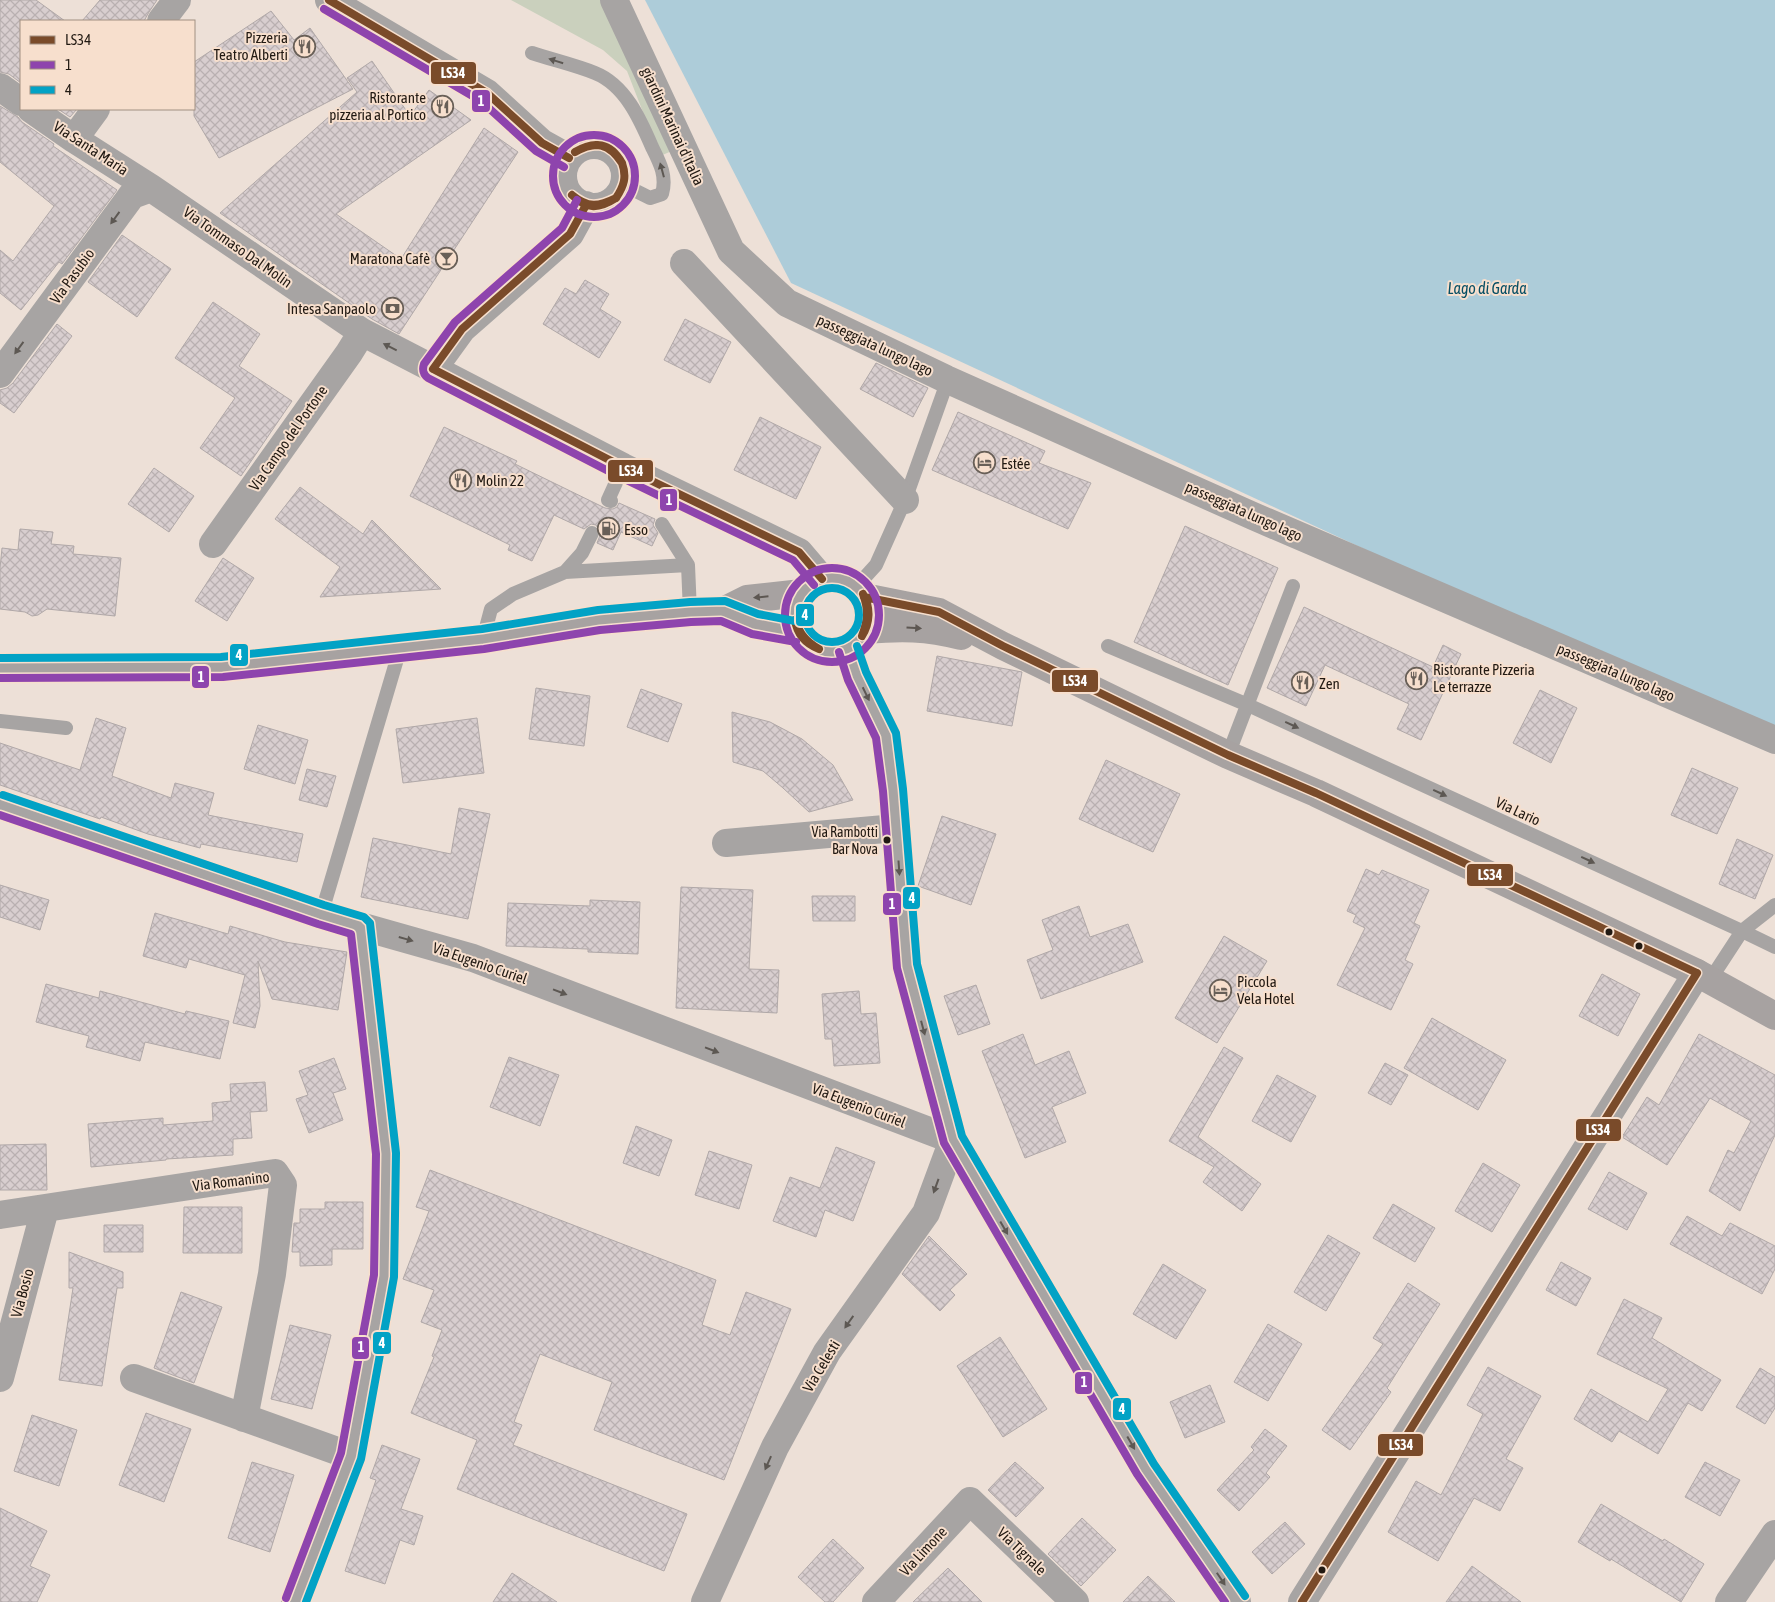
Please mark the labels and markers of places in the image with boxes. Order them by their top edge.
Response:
place label: Pizzeria Teatro Alberti [213,29,288,63]
restaurant icon: Pizzeria Teatro Alberti [292,34,316,58]
place label: Ristorante pizzeria al Portico [329,89,426,123]
restaurant icon: Ristorante pizzeria al Portico [430,94,454,118]
bar icon: Maratona Cafè [434,246,458,270]
place label: Maratona Cafè [350,250,430,267]
bank icon: Intesa Sanpaolo [380,296,404,320]
place label: Intesa Sanpaolo [287,300,376,317]
hotel icon: Estée [973,451,997,475]
place label: Estée [1001,455,1031,472]
restaurant icon: Molin 22 [448,468,472,492]
place label: Molin 22 [476,472,524,489]
fuel station icon: Esso [596,517,620,541]
place label: Esso [624,521,648,538]
place label: Ristorante Pizzeria Le terrazze [1433,661,1535,695]
restaurant icon: Ristorante Pizzeria Le terrazze [1405,666,1429,690]
restaurant icon: Zen [1291,671,1315,695]
place label: Zen [1319,675,1340,692]
place label: Via Rambotti Bar Nova [811,824,878,857]
marker: Via Rambotti Bar Nova [882,835,892,845]
unlabelled marker [1604,927,1614,937]
unlabelled marker [1634,941,1644,951]
place label: Piccola Vela Hotel [1237,973,1294,1007]
hotel icon: Piccola Vela Hotel [1209,978,1233,1002]
unlabelled marker [1317,1565,1327,1575]

